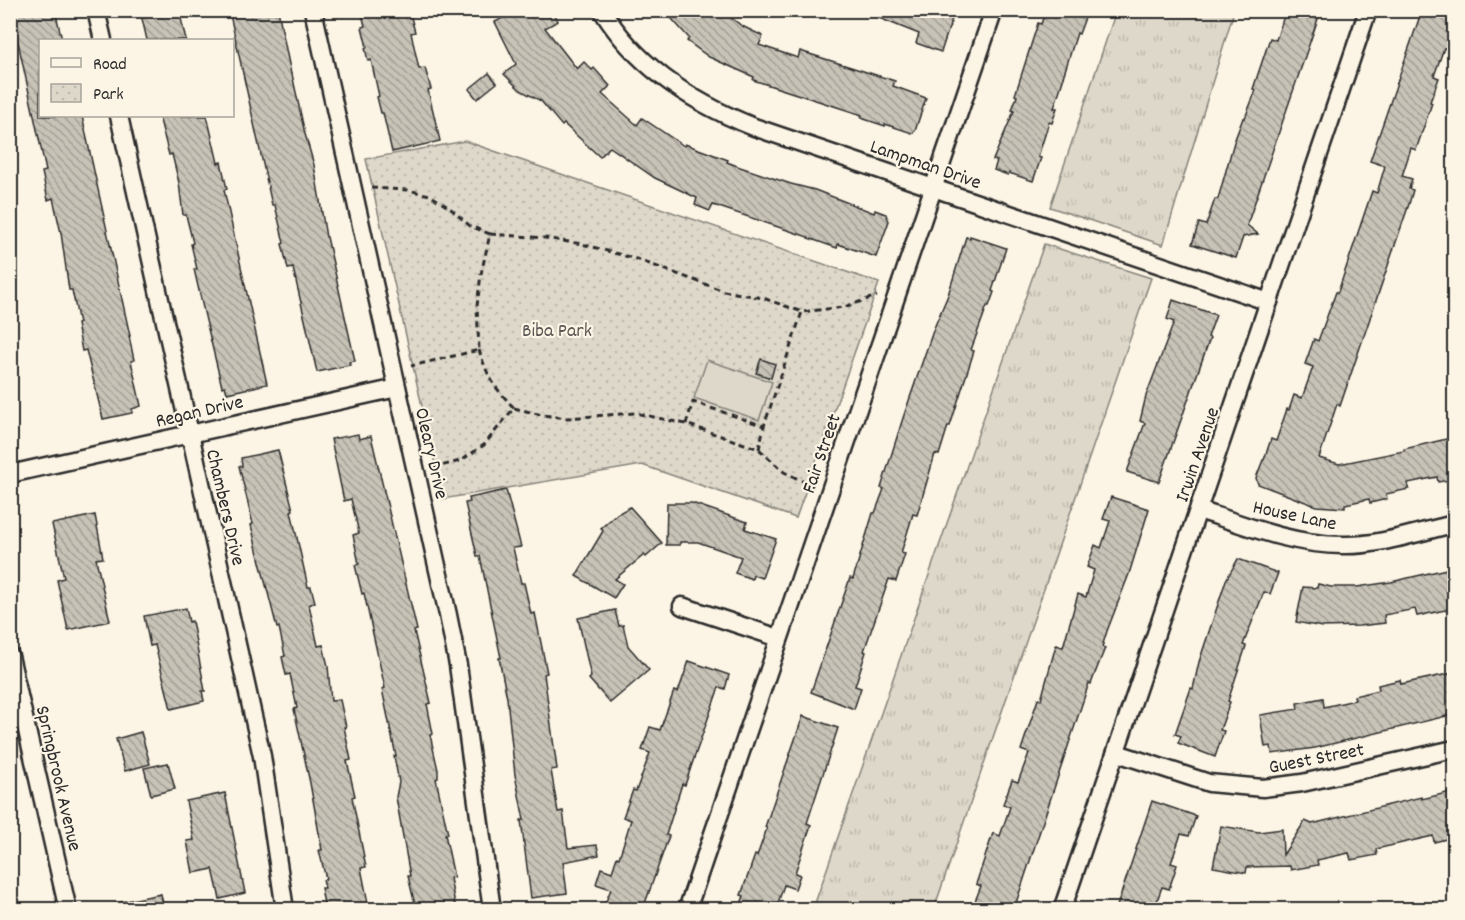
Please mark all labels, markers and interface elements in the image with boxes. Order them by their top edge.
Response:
legend [39,39,234,117]
text: Road [93,53,127,78]
text: Park [93,83,124,108]
street label: Lampman Drive [866,134,985,198]
park label: Biba Park [522,318,592,346]
street label: Regan Drive [153,389,246,437]
street label: Irwin Avenue [1170,404,1228,506]
street label: Oleary Drive [406,405,454,502]
street label: Fair Street [796,410,850,498]
street label: Chambers Drive [197,447,251,569]
street label: House Lane [1250,494,1339,540]
street label: Springbrook Avenue [27,703,87,854]
street label: Guest Street [1267,737,1367,783]

